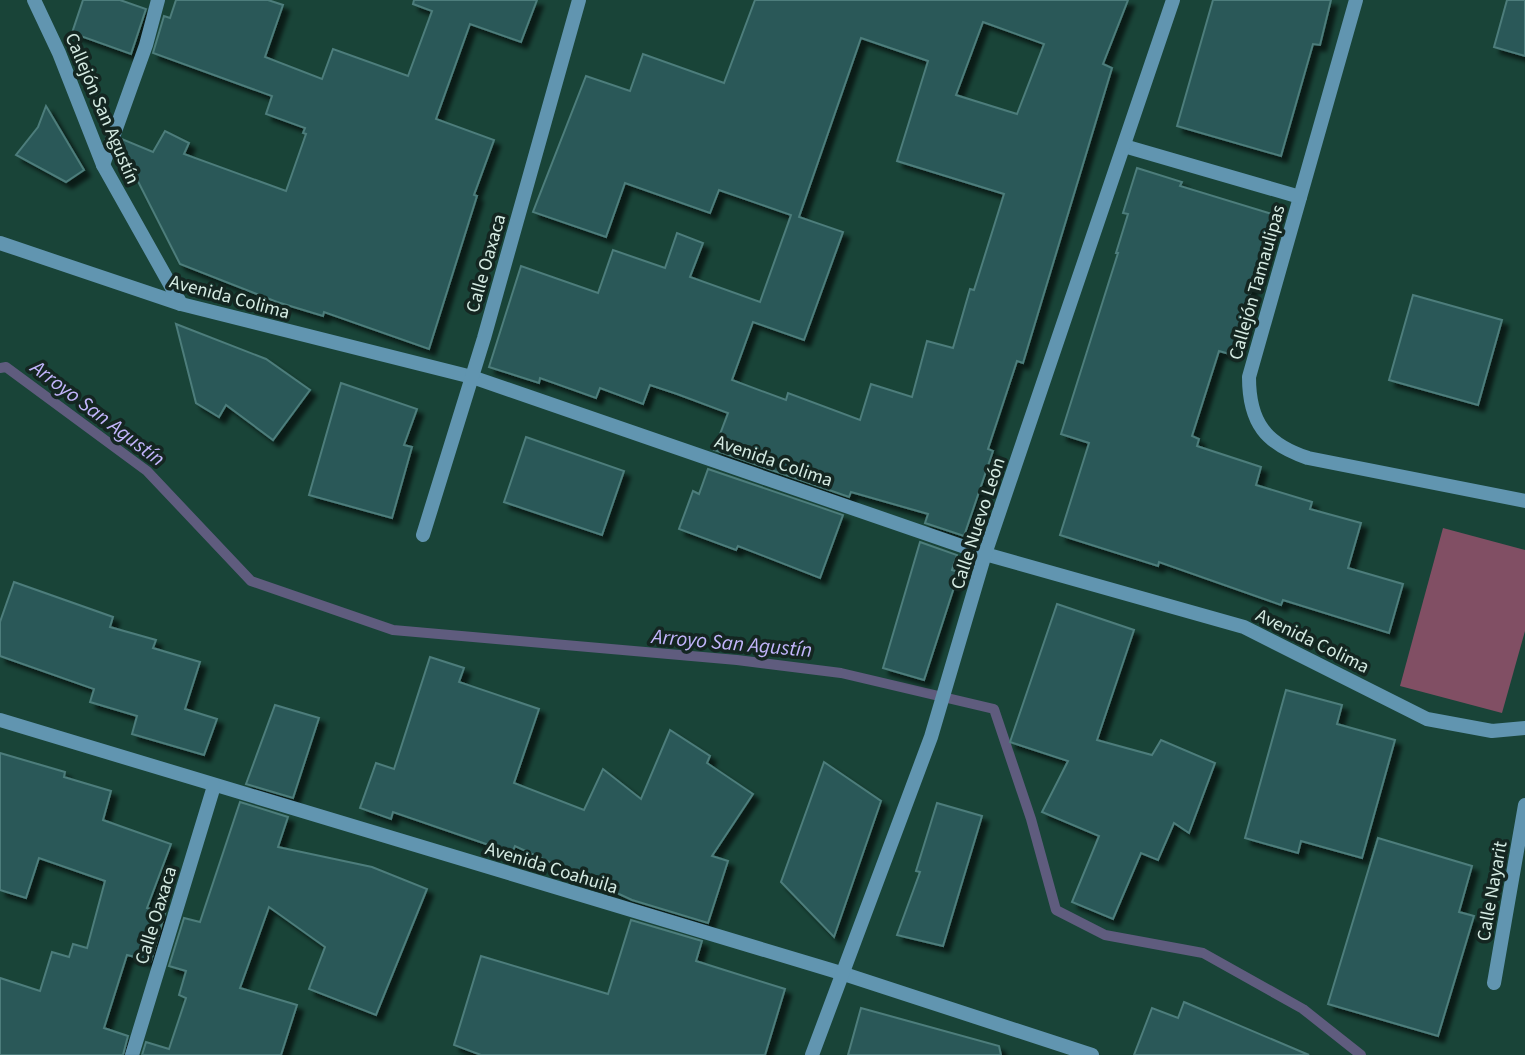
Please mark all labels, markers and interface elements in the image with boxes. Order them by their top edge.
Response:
street label: Callejón San Agustín [58,29,146,188]
street label: Callejón Tamaulipas [1222,202,1292,363]
street label: Calle Oaxaca [459,211,513,316]
street label: Avenida Colima [167,268,293,326]
water label: Arroyo San Agustín [23,351,171,473]
street label: Avenida Colima [711,429,836,494]
street label: Calle Nuevo León [944,454,1013,593]
street label: Avenida Colima [1251,602,1374,681]
water label: Arroyo San Agustín [649,621,813,665]
street label: Avenida Coahuila [482,835,621,901]
street label: Calle Nayarit [1470,839,1515,943]
street label: Calle Oaxaca [129,863,184,968]

